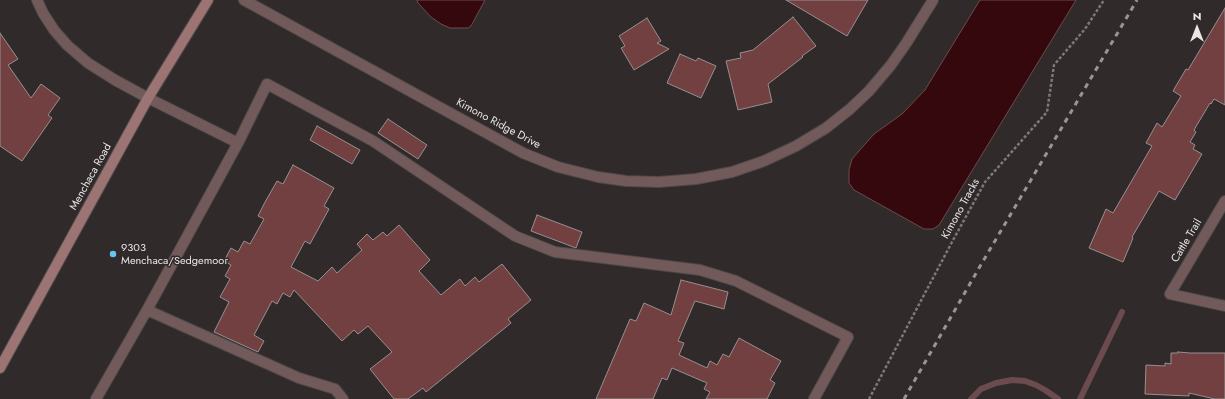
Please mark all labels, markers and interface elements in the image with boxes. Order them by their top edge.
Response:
north arrow [1177,8,1217,48]
text: N [1193,8,1201,24]
street label: Kimono Ridge Drive [454,96,542,152]
street label: Menchaca Road [67,141,115,213]
street label: Kimono Tracks [939,177,983,241]
street label: Cattle Trail [1169,217,1205,265]
place label: 9303 Menchaca/Sedgemoor [121,241,228,267]
marker: 9303 Menchaca/Sedgemoor [108,249,118,259]

